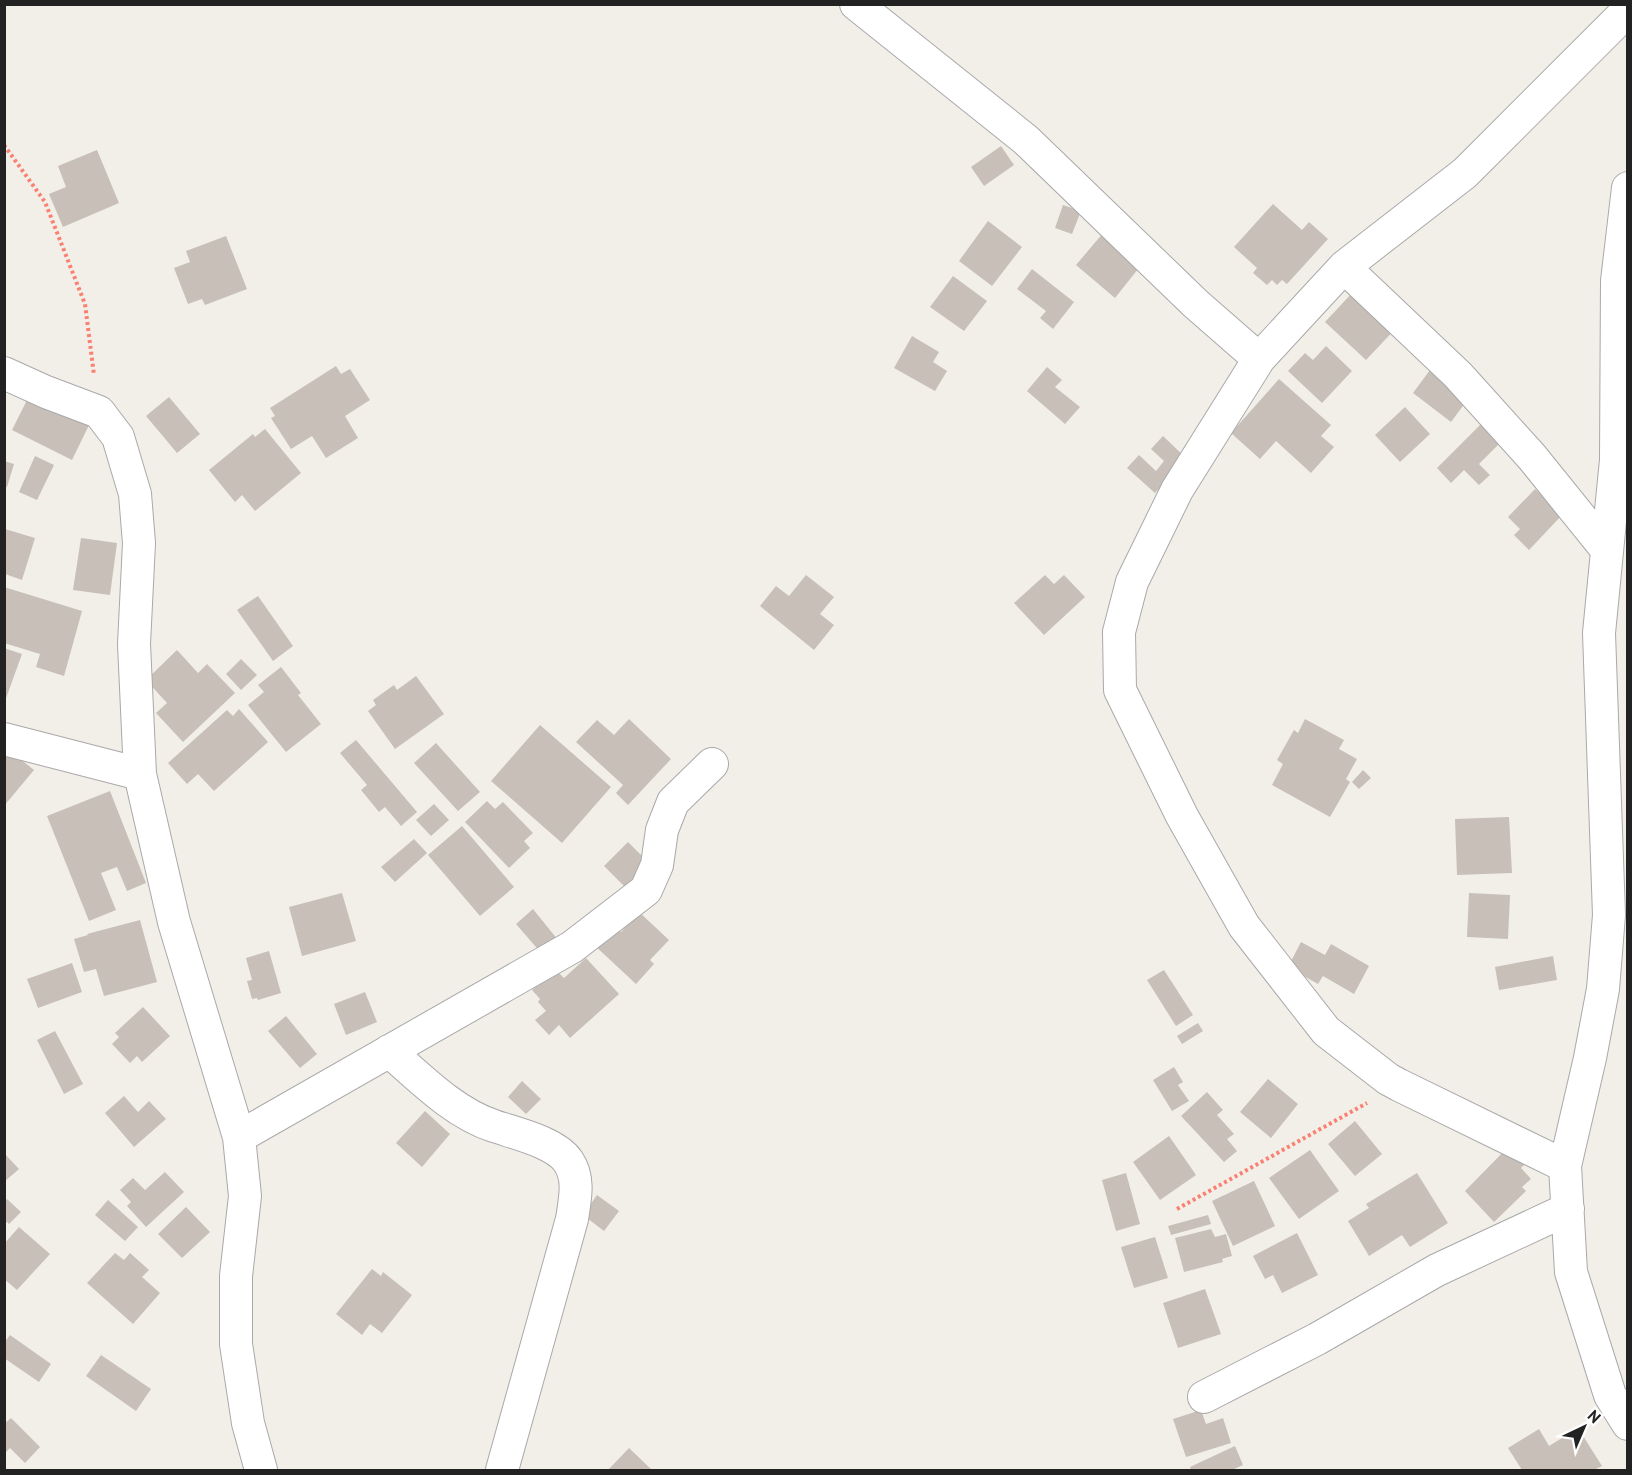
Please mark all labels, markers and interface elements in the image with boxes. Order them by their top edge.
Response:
north arrow [1554,1397,1614,1457]
text: N [1584,1405,1605,1427]

